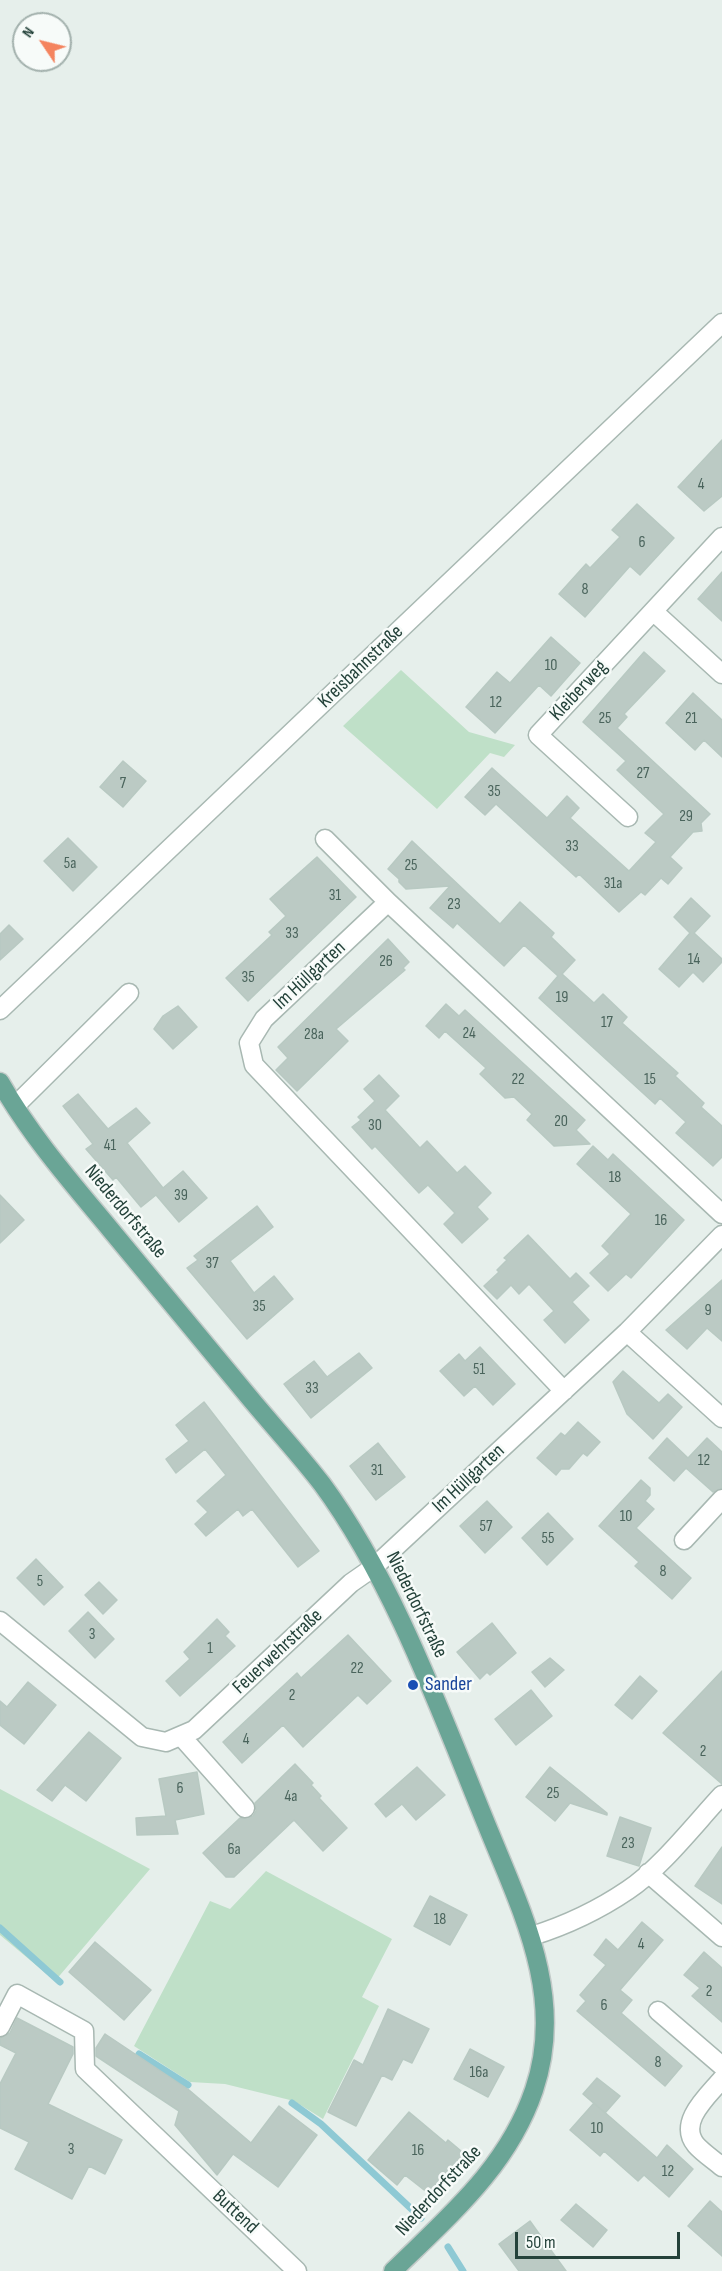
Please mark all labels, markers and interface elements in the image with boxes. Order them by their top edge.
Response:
north arrow [12,12,72,72]
text: N [18,24,39,41]
house number: 4 [698,475,704,495]
house number: 6 [638,533,646,553]
house number: 8 [581,580,589,600]
street label: Kreisbahnstraße [313,620,409,714]
house number: 10 [545,656,557,676]
street label: Kleiberweg [545,656,613,726]
house number: 12 [490,693,502,713]
house number: 25 [598,709,612,729]
house number: 21 [685,709,697,729]
house number: 27 [636,764,650,784]
house number: 7 [120,774,126,794]
house number: 35 [487,782,501,802]
house number: 29 [679,807,693,827]
house number: 33 [565,837,579,857]
house number: 5a [64,854,76,874]
house number: 25 [404,856,418,876]
house number: 31a [604,874,622,894]
house number: 31 [329,886,341,906]
house number: 23 [447,895,461,915]
house number: 33 [285,924,299,944]
street label: Im Hüllgarten [269,937,351,1015]
house number: 14 [688,950,700,970]
house number: 26 [379,952,393,972]
house number: 35 [241,968,255,988]
house number: 19 [556,988,568,1008]
house number: 17 [601,1013,613,1033]
house number: 24 [462,1024,476,1044]
house number: 28a [304,1025,324,1045]
house number: 22 [511,1070,525,1090]
house number: 15 [644,1070,656,1090]
house number: 20 [554,1112,568,1132]
house number: 30 [368,1116,382,1136]
house number: 41 [104,1136,116,1156]
street label: Niederdorfstraße [79,1160,171,1264]
house number: 18 [609,1168,621,1188]
house number: 39 [174,1186,188,1206]
house number: 16 [655,1211,667,1231]
house number: 37 [205,1254,219,1274]
house number: 35 [252,1297,266,1317]
house number: 9 [704,1301,712,1321]
house number: 51 [473,1360,485,1380]
house number: 33 [305,1379,319,1399]
street label: Im Hüllgarten [428,1440,510,1518]
house number: 12 [698,1451,710,1471]
house number: 31 [371,1461,383,1481]
house number: 10 [620,1507,632,1527]
house number: 57 [480,1517,492,1537]
house number: 55 [542,1529,554,1549]
street label: Niederdorfstraße [380,1548,452,1662]
house number: 8 [659,1562,667,1582]
house number: 5 [37,1572,43,1592]
street label: Feuerwehrstraße [228,1604,328,1700]
house number: 3 [89,1625,95,1645]
house number: 1 [207,1639,213,1659]
house number: 22 [350,1659,364,1679]
place label: Sander [425,1673,472,1697]
marker: Sander [406,1678,420,1692]
house number: 2 [289,1686,295,1706]
house number: 4 [243,1730,249,1750]
house number: 2 [700,1742,706,1762]
house number: 6 [176,1779,184,1799]
house number: 25 [546,1784,560,1804]
house number: 4a [285,1787,297,1807]
house number: 23 [621,1834,635,1854]
house number: 6a [227,1840,241,1860]
house number: 18 [434,1910,446,1930]
house number: 4 [638,1935,644,1955]
house number: 2 [706,1982,712,2002]
house number: 6 [600,1996,608,2016]
house number: 8 [654,2053,662,2073]
house number: 16a [470,2063,488,2083]
house number: 10 [591,2119,603,2139]
house number: 3 [68,2140,74,2160]
street label: Niederdorfstraße [391,2141,487,2241]
house number: 16 [412,2141,424,2161]
house number: 12 [662,2162,674,2182]
street label: Buttend [207,2185,263,2239]
scale bar [518,2220,683,2258]
text: 50 m [526,2232,556,2253]

